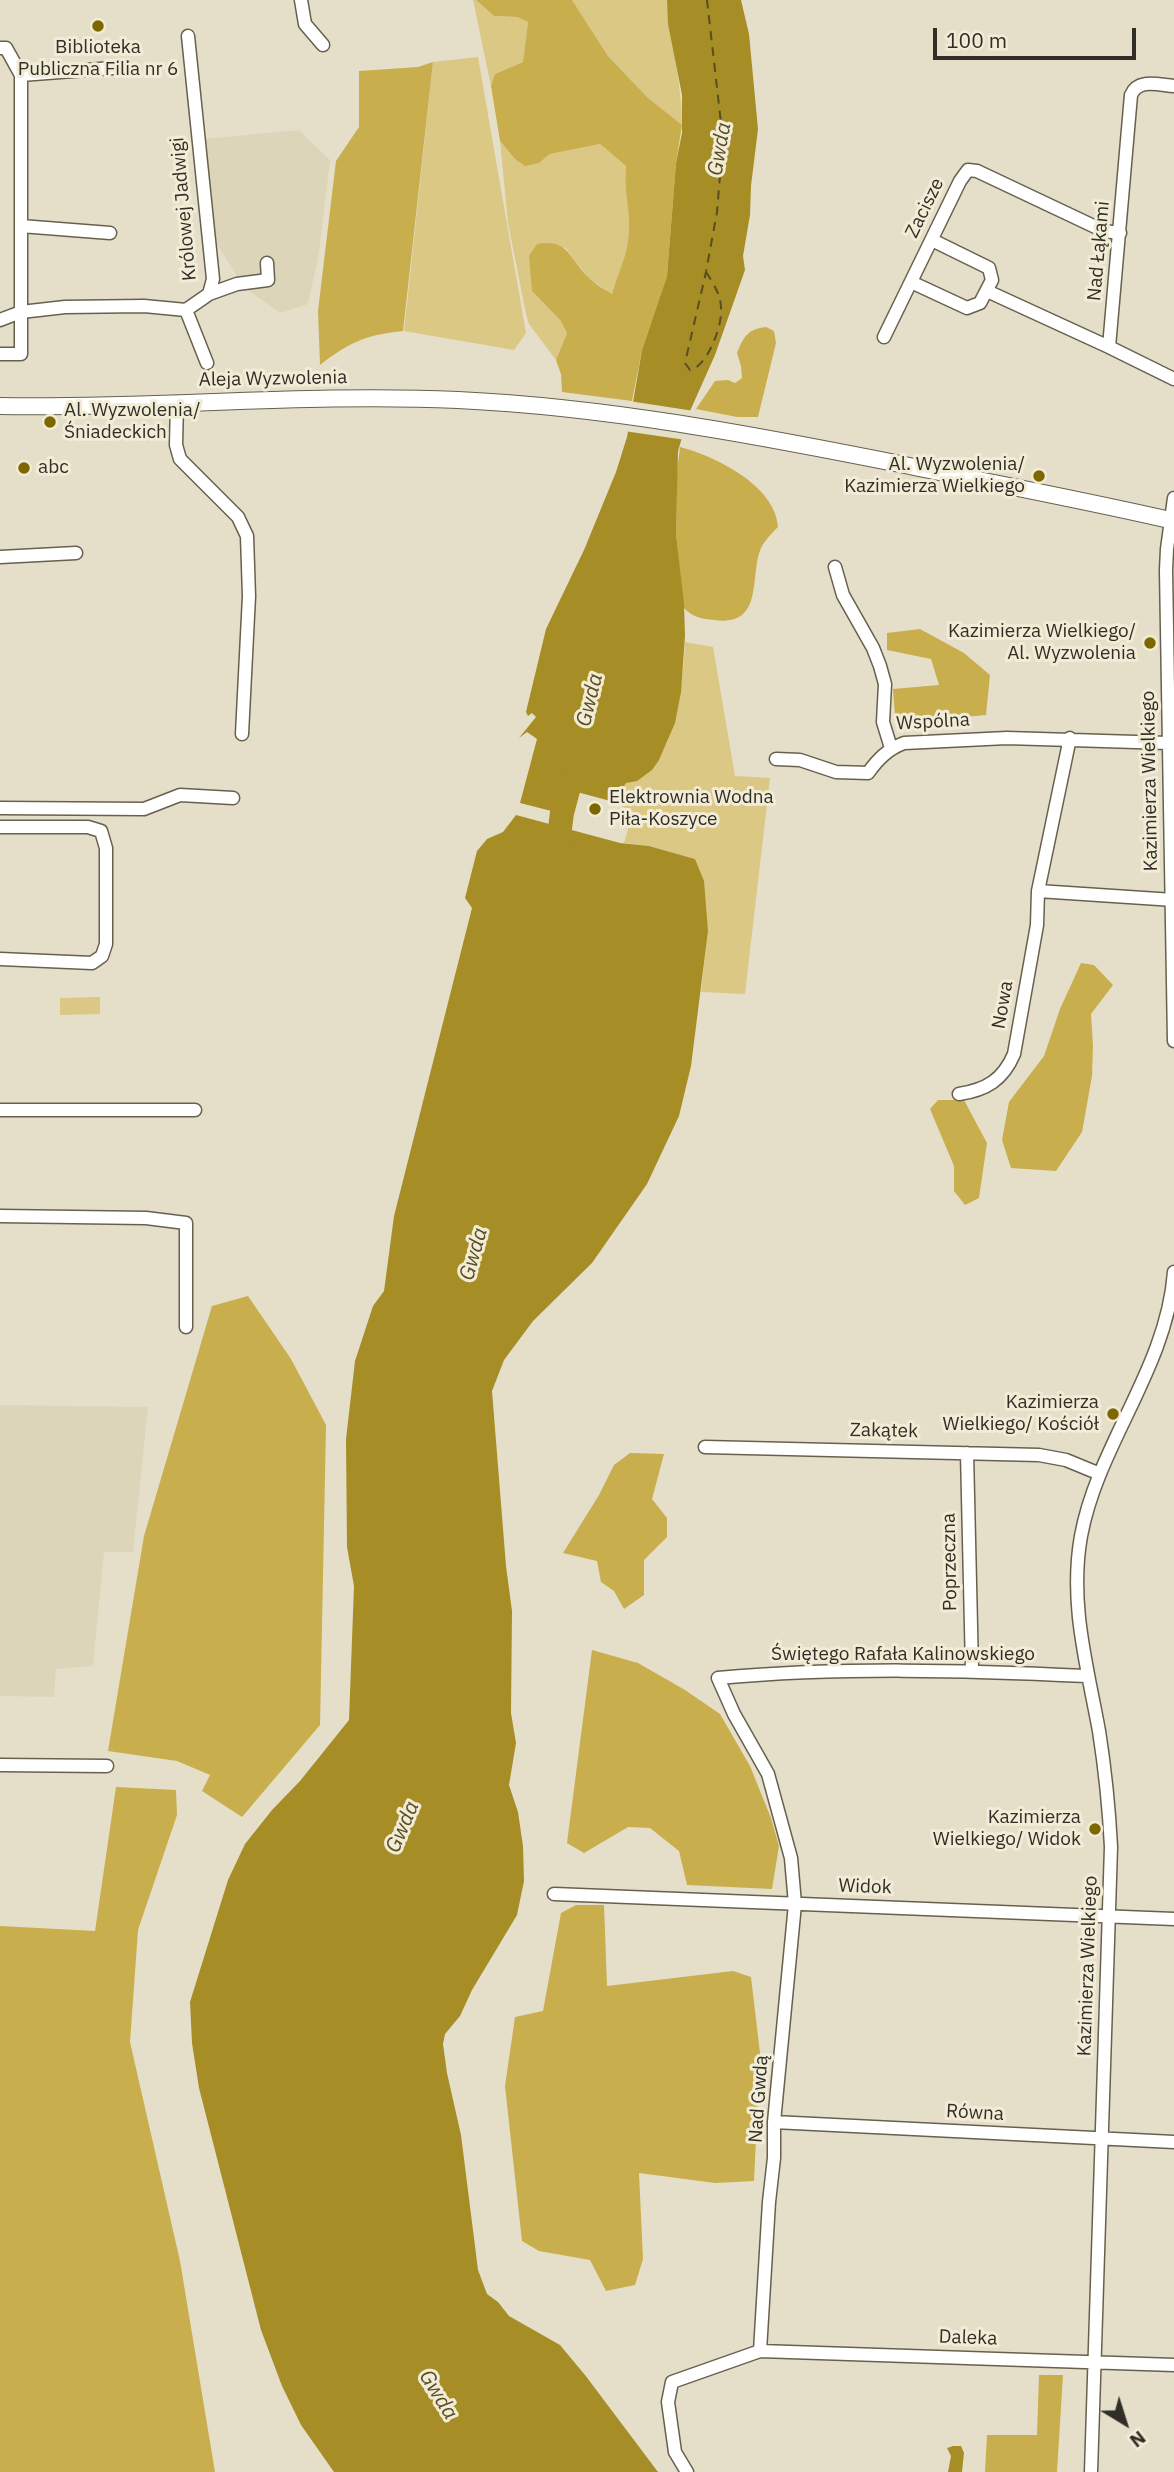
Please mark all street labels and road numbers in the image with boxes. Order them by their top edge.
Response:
street label: Królowej Jadwigi [166,136,202,282]
street label: Zacisze [901,174,949,242]
street label: Nad Łąkami [1083,200,1115,302]
street label: Aleja Wyzwolenia [198,366,348,392]
street label: Kazimierza Wielkiego [1137,690,1163,872]
street label: Wspólna [896,709,970,735]
street label: Nowa [988,979,1018,1031]
street label: Zakątek [850,1419,918,1443]
street label: Poprzeczna [938,1513,962,1611]
street label: Świętego Rafała Kalinowskiego [771,1644,1035,1666]
street label: Widok [838,1875,892,1899]
street label: Kazimierza Wielkiego [1073,1875,1103,2057]
street label: Nad Gwdą [745,2054,773,2144]
street label: Równa [945,2100,1005,2126]
street label: Daleka [938,2326,998,2350]

